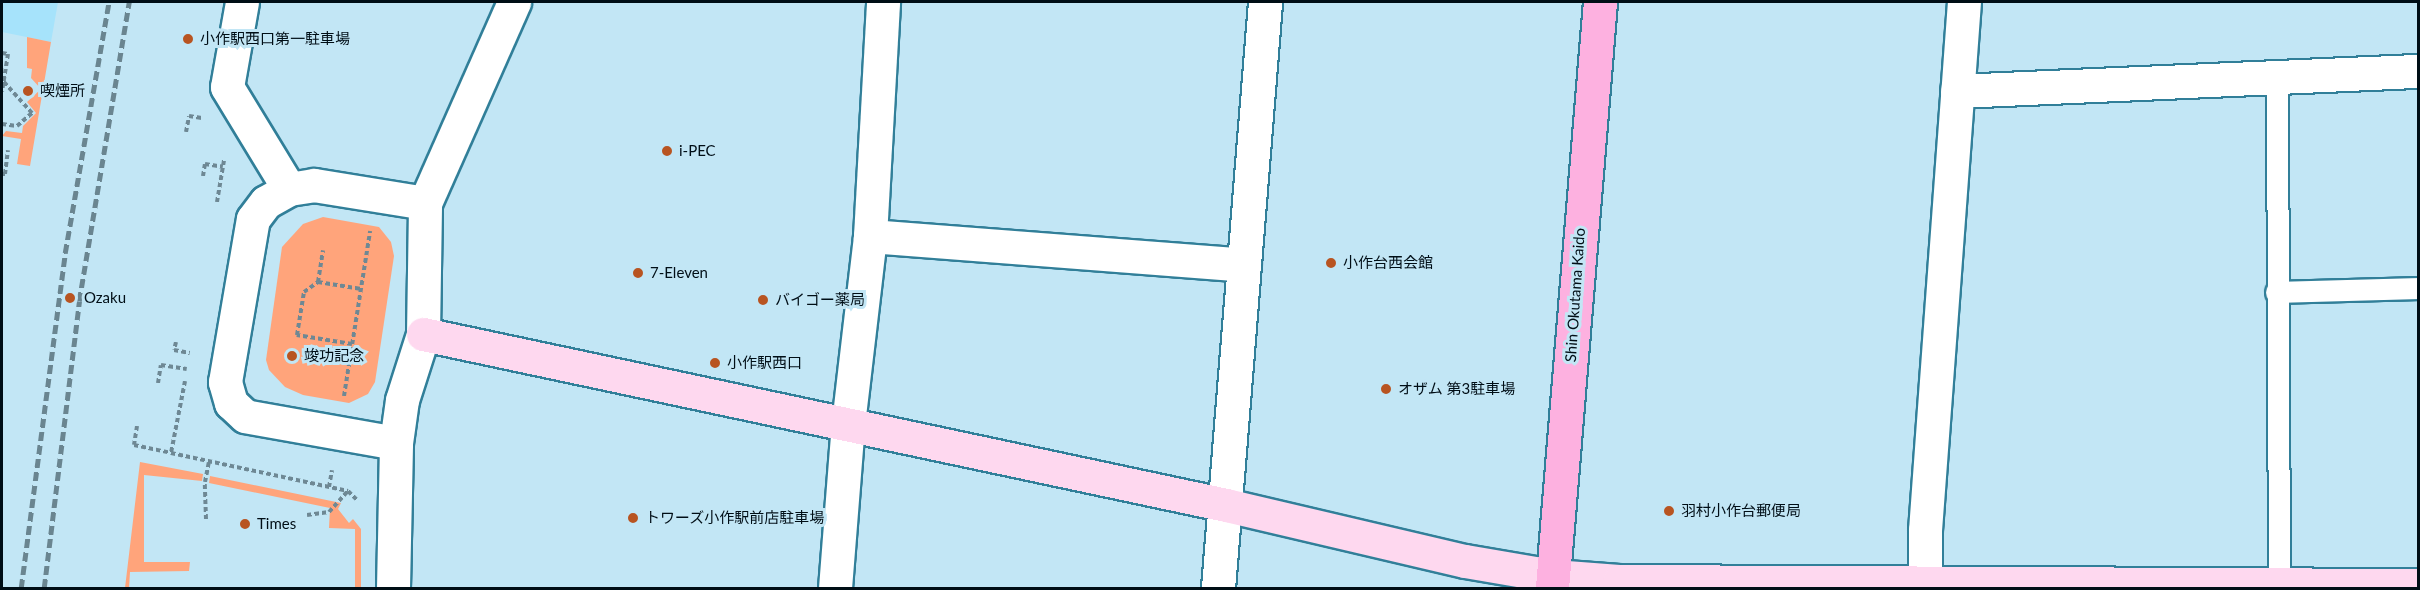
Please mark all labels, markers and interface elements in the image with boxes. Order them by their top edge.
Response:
place label: 小作駅西口第一駐車場 [200,30,350,48]
marker: 小作駅西口第一駐車場 [181,32,195,46]
place label: 喫煙所 [40,82,85,100]
marker: 喫煙所 [21,84,35,98]
place label: i-PEC [679,142,716,160]
marker: i-PEC [660,144,674,158]
street label: Shin Okutama Kaido [1561,227,1589,363]
place label: 小作台西会館 [1343,254,1433,272]
marker: 小作台西会館 [1324,256,1338,270]
place label: 7-Eleven [650,264,708,282]
marker: 7-Eleven [631,266,645,280]
marker: Ozaku [61,289,79,307]
place label: Ozaku [84,289,126,307]
place label: バイゴー薬局 [775,291,865,309]
marker: バイゴー薬局 [756,293,770,307]
place label: 竣功記念 [304,347,364,365]
marker: 竣功記念 [285,349,299,363]
place label: 小作駅西口 [727,354,802,372]
marker: 小作駅西口 [708,356,722,370]
place label: オザム 第3駐車場 [1398,380,1516,398]
marker: オザム 第3駐車場 [1379,382,1393,396]
place label: 羽村小作台郵便局 [1681,502,1801,520]
marker: 羽村小作台郵便局 [1662,504,1676,518]
place label: トワーズ小作駅前店駐車場 [645,509,825,527]
marker: トワーズ小作駅前店駐車場 [626,511,640,525]
place label: Times [257,515,296,533]
marker: Times [238,517,252,531]

